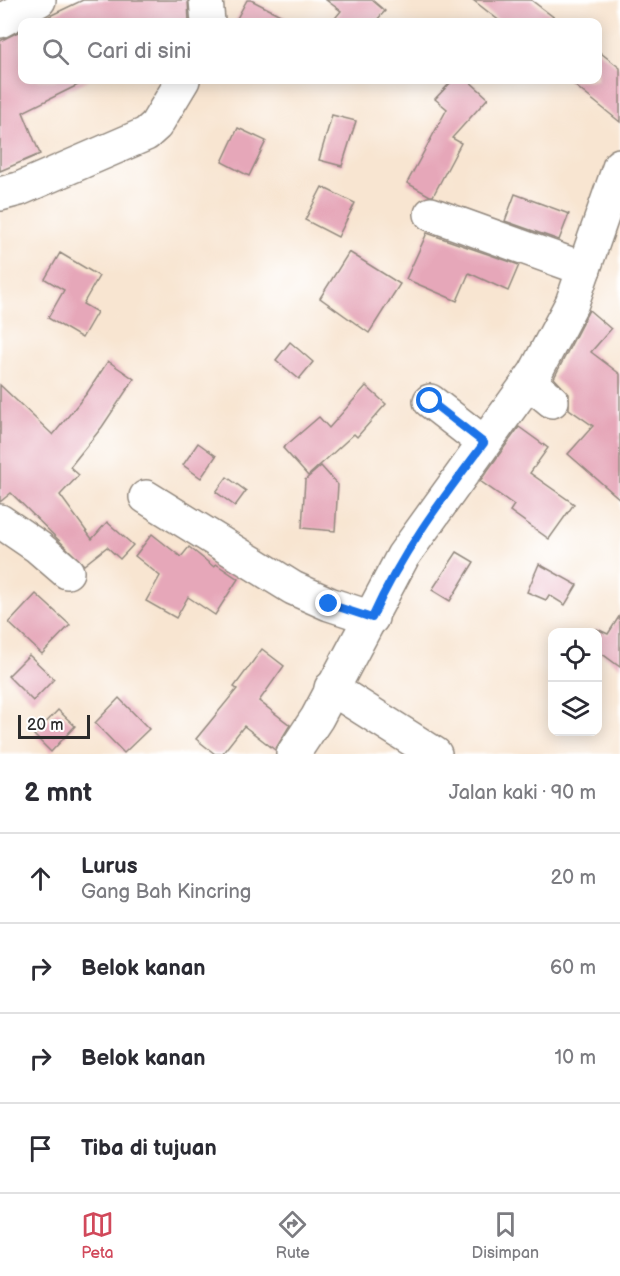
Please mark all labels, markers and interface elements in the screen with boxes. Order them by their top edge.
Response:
search box [18,18,602,84]
icon: search [39,35,72,68]
text: Cari di sini [87,38,191,65]
route start [416,387,442,413]
route end [315,590,341,616]
map controls [548,628,602,736]
button: locate [548,628,602,682]
button: layers [548,682,602,736]
scale bar [18,712,90,740]
text: 20 m [27,716,63,735]
text: 2 mnt [24,778,92,809]
text: Jalan kaki · 90 m [449,781,596,805]
text: Lurus [81,853,137,880]
icon: ahead [24,862,57,895]
text: 20 m [551,866,596,890]
text: Gang Bah Kincring [81,880,251,904]
icon: right [24,952,57,985]
text: Belok kanan [81,955,206,982]
text: 60 m [550,956,596,980]
icon: right [24,1042,57,1075]
text: Belok kanan [81,1045,206,1072]
text: 10 m [555,1046,596,1070]
icon: arrive [24,1132,57,1165]
text: Tiba di tujuan [81,1135,217,1162]
tab: Peta [81,1208,114,1263]
tab: Rute [276,1208,310,1263]
tab: Disimpan [471,1208,539,1263]

